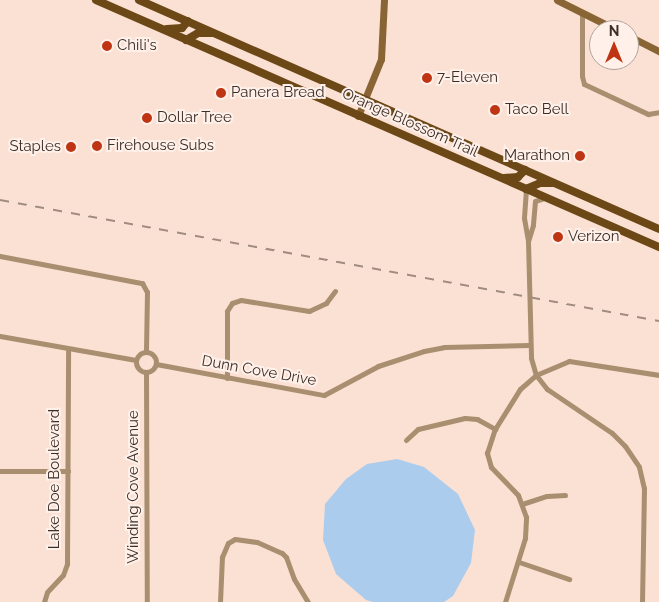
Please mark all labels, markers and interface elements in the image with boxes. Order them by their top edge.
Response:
north arrow [589,20,639,70]
text: N [609,23,619,39]
place label: Chili's [117,37,157,55]
marker: Chili's [101,40,113,52]
place label: 7-Eleven [437,69,498,87]
marker: 7-Eleven [421,72,433,84]
place label: Panera Bread [231,84,325,102]
street label: Orange Blossom Trail [339,85,481,161]
marker: Panera Bread [215,87,227,99]
place label: Taco Bell [505,101,569,119]
marker: Taco Bell [489,104,501,116]
place label: Dollar Tree [157,109,233,127]
marker: Dollar Tree [141,112,153,124]
place label: Firehouse Subs [107,137,214,155]
place label: Staples [9,138,61,156]
marker: Firehouse Subs [91,140,103,152]
marker: Staples [65,141,77,153]
place label: Marathon [504,147,570,165]
marker: Marathon [574,150,586,162]
place label: Verizon [568,228,619,246]
marker: Verizon [552,231,564,243]
street label: Dunn Cove Drive [200,352,318,390]
street label: Lake Doe Boulevard [46,409,64,549]
street label: Winding Cove Avenue [125,410,143,564]

